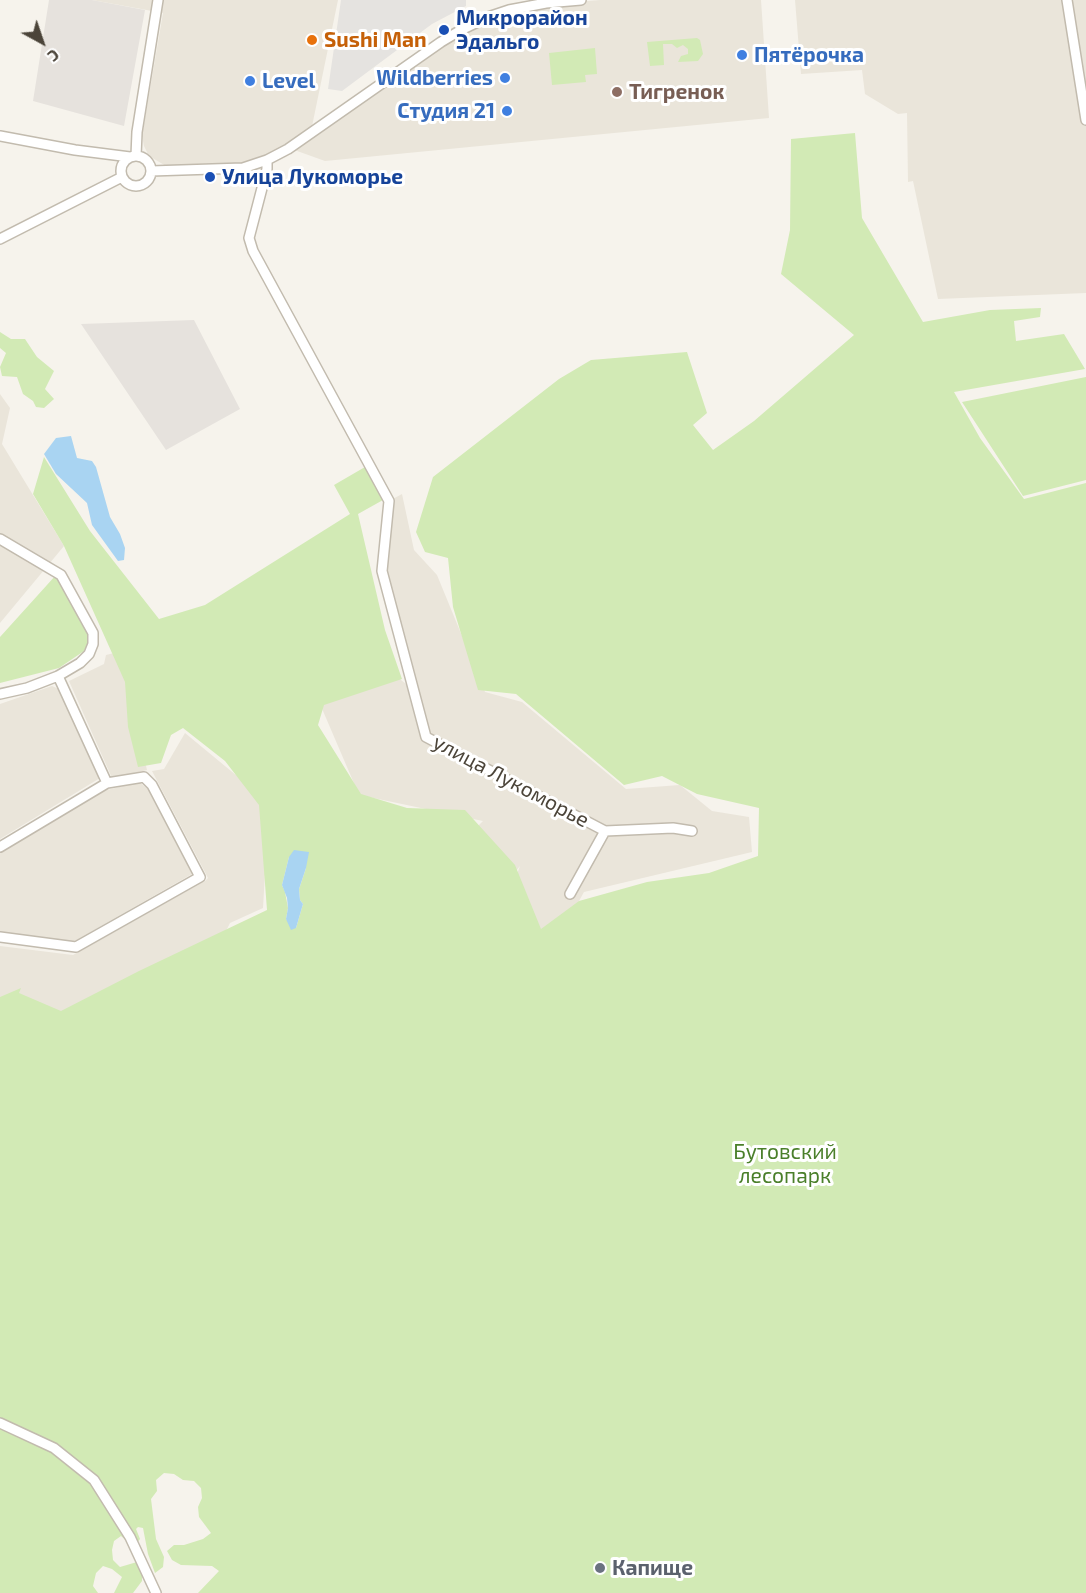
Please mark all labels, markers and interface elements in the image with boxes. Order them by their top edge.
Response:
place label: Микрорайон Эдальго [456,5,588,55]
north arrow [12,12,72,72]
marker: Микрорайон Эдальго [437,23,451,37]
place label: Sushi Man [324,27,427,53]
marker: Sushi Man [305,33,319,47]
place label: Пятёрочка [754,42,864,68]
text: С [44,46,64,66]
marker: Пятёрочка [735,48,749,62]
place label: Wildberries [376,65,493,91]
place label: Level [262,68,315,94]
marker: Wildberries [498,71,512,85]
marker: Level [243,74,257,88]
place label: Тигренок [629,79,724,105]
marker: Тигренок [610,85,624,99]
place label: Студия 21 [397,98,495,124]
marker: Студия 21 [500,104,514,118]
place label: Улица Лукоморье [222,164,403,190]
marker: Улица Лукоморье [203,170,217,184]
street label: улица Лукоморье [429,729,593,833]
park label: Бутовский лесопарк [733,1139,837,1189]
place label: Капище [612,1555,693,1581]
marker: Капище [593,1561,607,1575]

